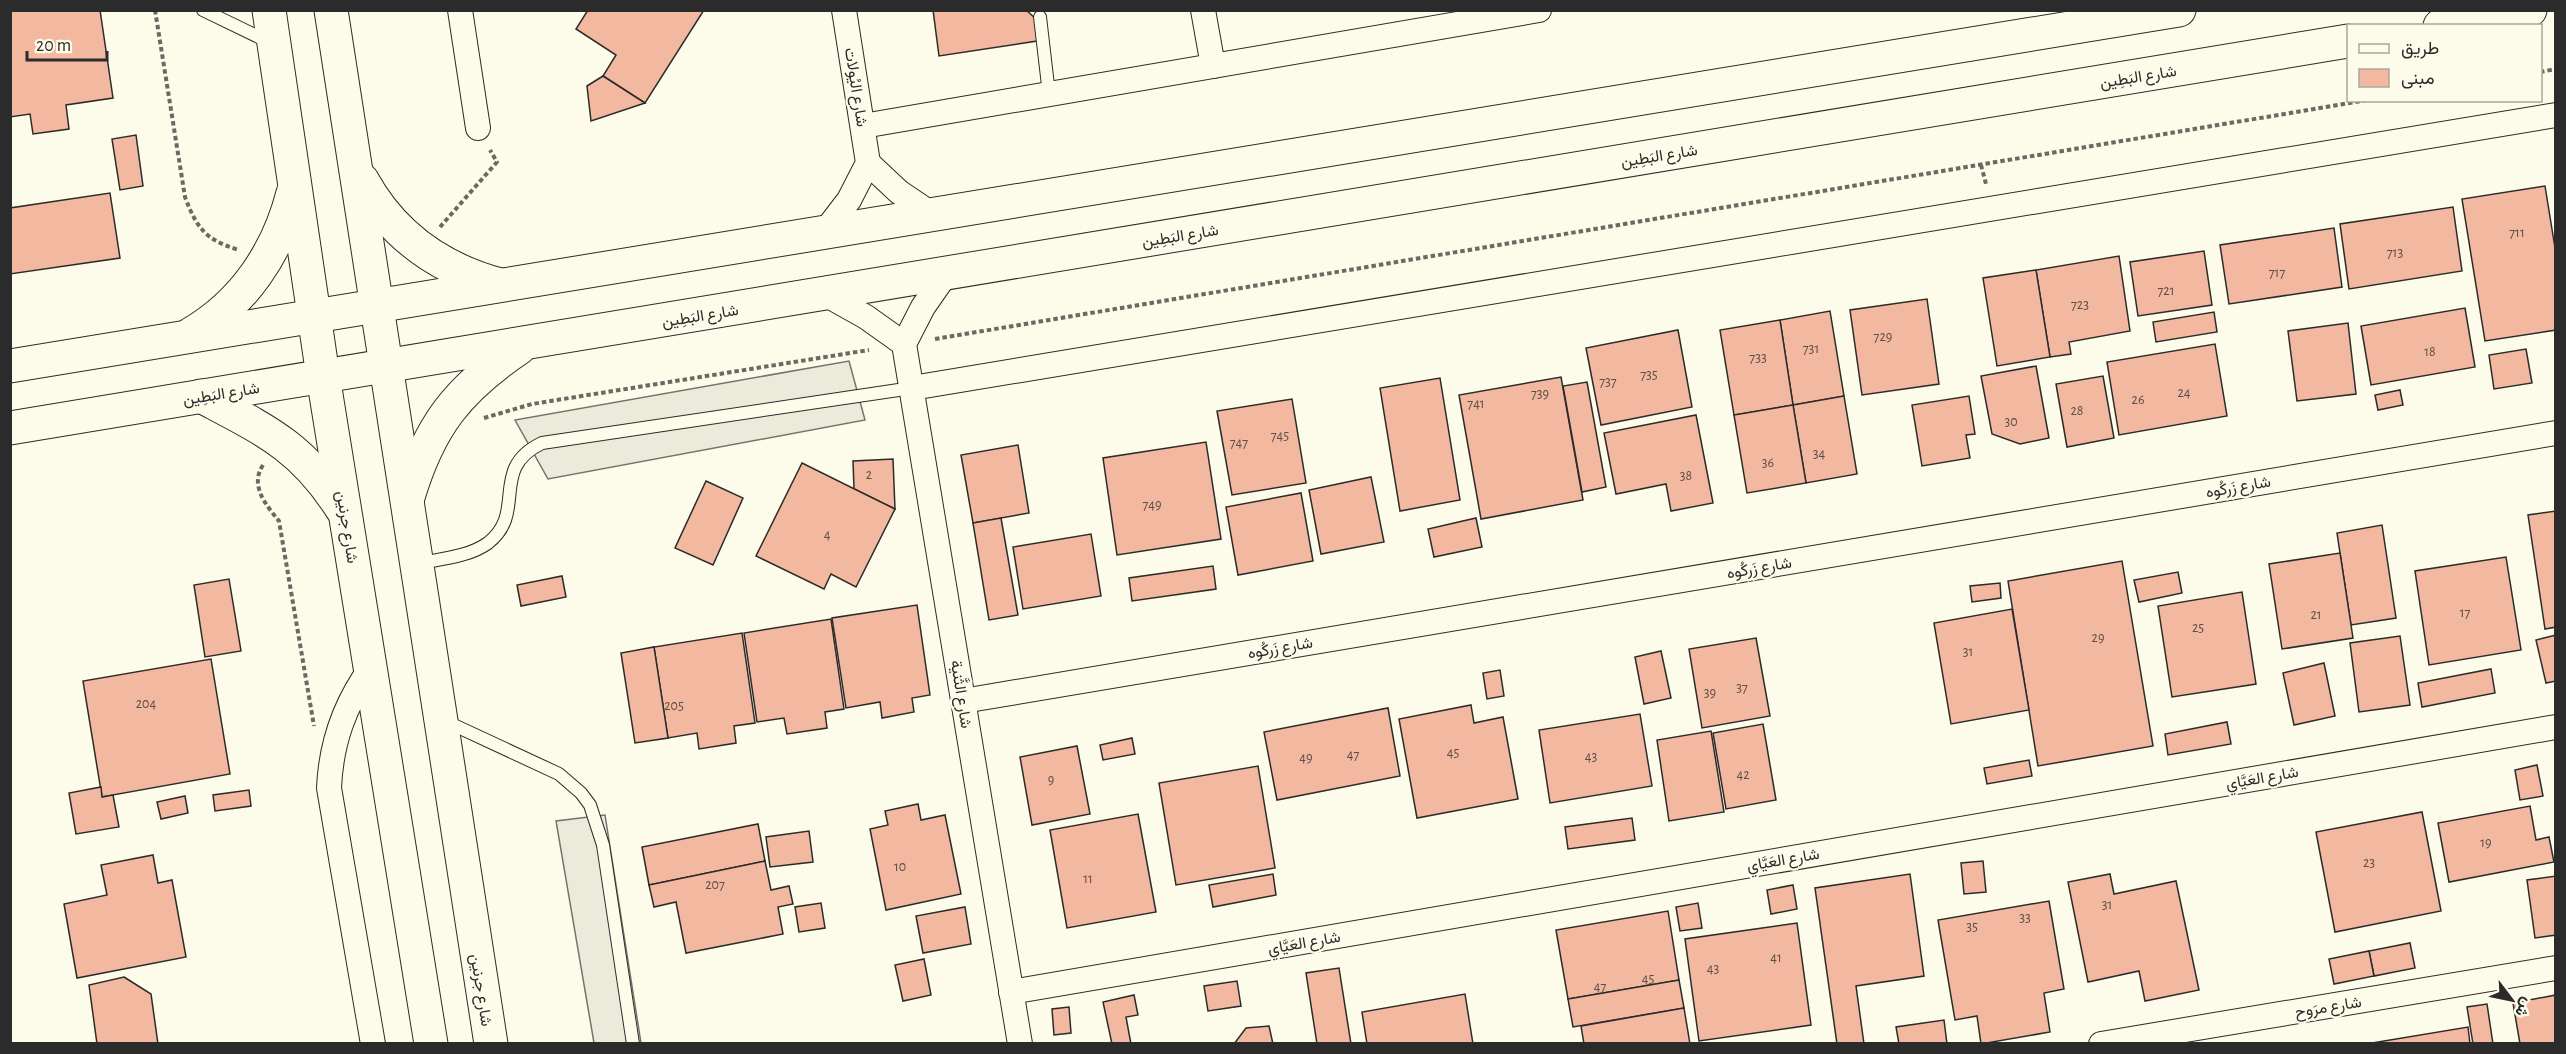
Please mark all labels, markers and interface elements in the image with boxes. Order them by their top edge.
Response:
scale bar [27,24,106,62]
legend [2347,24,2542,102]
text: 20 m [36,37,71,55]
text: طريق [2401,40,2439,59]
street label: شارع اليُولات [839,46,870,128]
street label: شارع البَطِين [2099,63,2178,94]
text: مبنى [2401,70,2435,89]
street label: شارع البَطِين [1620,142,1699,173]
street label: شارع البَطِين [1141,222,1220,253]
house number: 711 [2509,226,2525,240]
house number: 713 [2387,246,2403,260]
house number: 717 [2269,266,2285,280]
house number: 721 [2157,284,2175,298]
house number: 723 [2071,298,2089,312]
street label: شارع البَطِين [661,302,740,333]
house number: 729 [1874,330,1892,344]
house number: 731 [1803,342,1819,356]
house number: 18 [2424,345,2436,359]
house number: 733 [1749,351,1767,365]
house number: 735 [1640,368,1658,382]
house number: 737 [1599,375,1617,389]
street label: شارع البَطِين [182,380,261,411]
house number: 24 [2177,386,2191,400]
house number: 739 [1531,387,1549,401]
house number: 26 [2132,393,2144,407]
house number: 741 [1467,397,1485,411]
house number: 28 [2070,404,2084,418]
house number: 30 [2004,415,2018,429]
house number: 745 [1271,429,1289,443]
house number: 747 [1230,436,1248,450]
house number: 34 [1813,447,1826,461]
house number: 36 [1762,456,1774,470]
house number: 2 [866,468,872,482]
house number: 38 [1680,469,1692,483]
street label: شارع زَركُوه [2204,472,2272,504]
street label: شارع جرنين [330,490,361,565]
house number: 749 [1142,498,1162,512]
house number: 4 [824,528,831,542]
street label: شارع زَركُوه [1725,553,1793,585]
house number: 17 [2460,606,2470,620]
house number: 21 [2310,608,2322,622]
house number: 25 [2192,621,2204,635]
house number: 29 [2092,631,2104,645]
street label: شارع زَركُوه [1246,633,1314,665]
house number: 31 [1963,645,1973,659]
street label: شارع الثَّنية [945,658,978,730]
house number: 37 [1736,681,1748,695]
house number: 39 [1704,686,1716,700]
house number: 204 [136,697,157,711]
house number: 205 [664,699,684,713]
house number: 45 [1447,746,1459,760]
house number: 47 [1347,748,1359,762]
house number: 43 [1585,750,1597,764]
house number: 49 [1299,751,1313,765]
street label: شارع العَيَّاي [2225,764,2301,797]
house number: 42 [1736,768,1750,782]
house number: 9 [1048,773,1054,787]
house number: 19 [2480,836,2492,850]
street label: شارع العَيَّاي [1746,846,1822,879]
house number: 23 [2363,856,2375,870]
house number: 10 [894,860,906,874]
house number: 11 [1083,872,1093,886]
house number: 207 [705,878,725,892]
house number: 31 [2102,898,2112,912]
house number: 33 [2019,911,2031,925]
house number: 35 [1966,920,1978,934]
street label: شارع العَيَّاي [1267,929,1343,962]
house number: 41 [1770,951,1782,965]
street label: شارع جرنين [464,953,495,1028]
house number: 43 [1707,962,1719,976]
north arrow [2482,970,2542,1030]
house number: 45 [1642,972,1654,986]
house number: 47 [1594,980,1606,994]
street label: شارع مرَوح [2294,994,2363,1023]
text: ش [2511,994,2536,1020]

